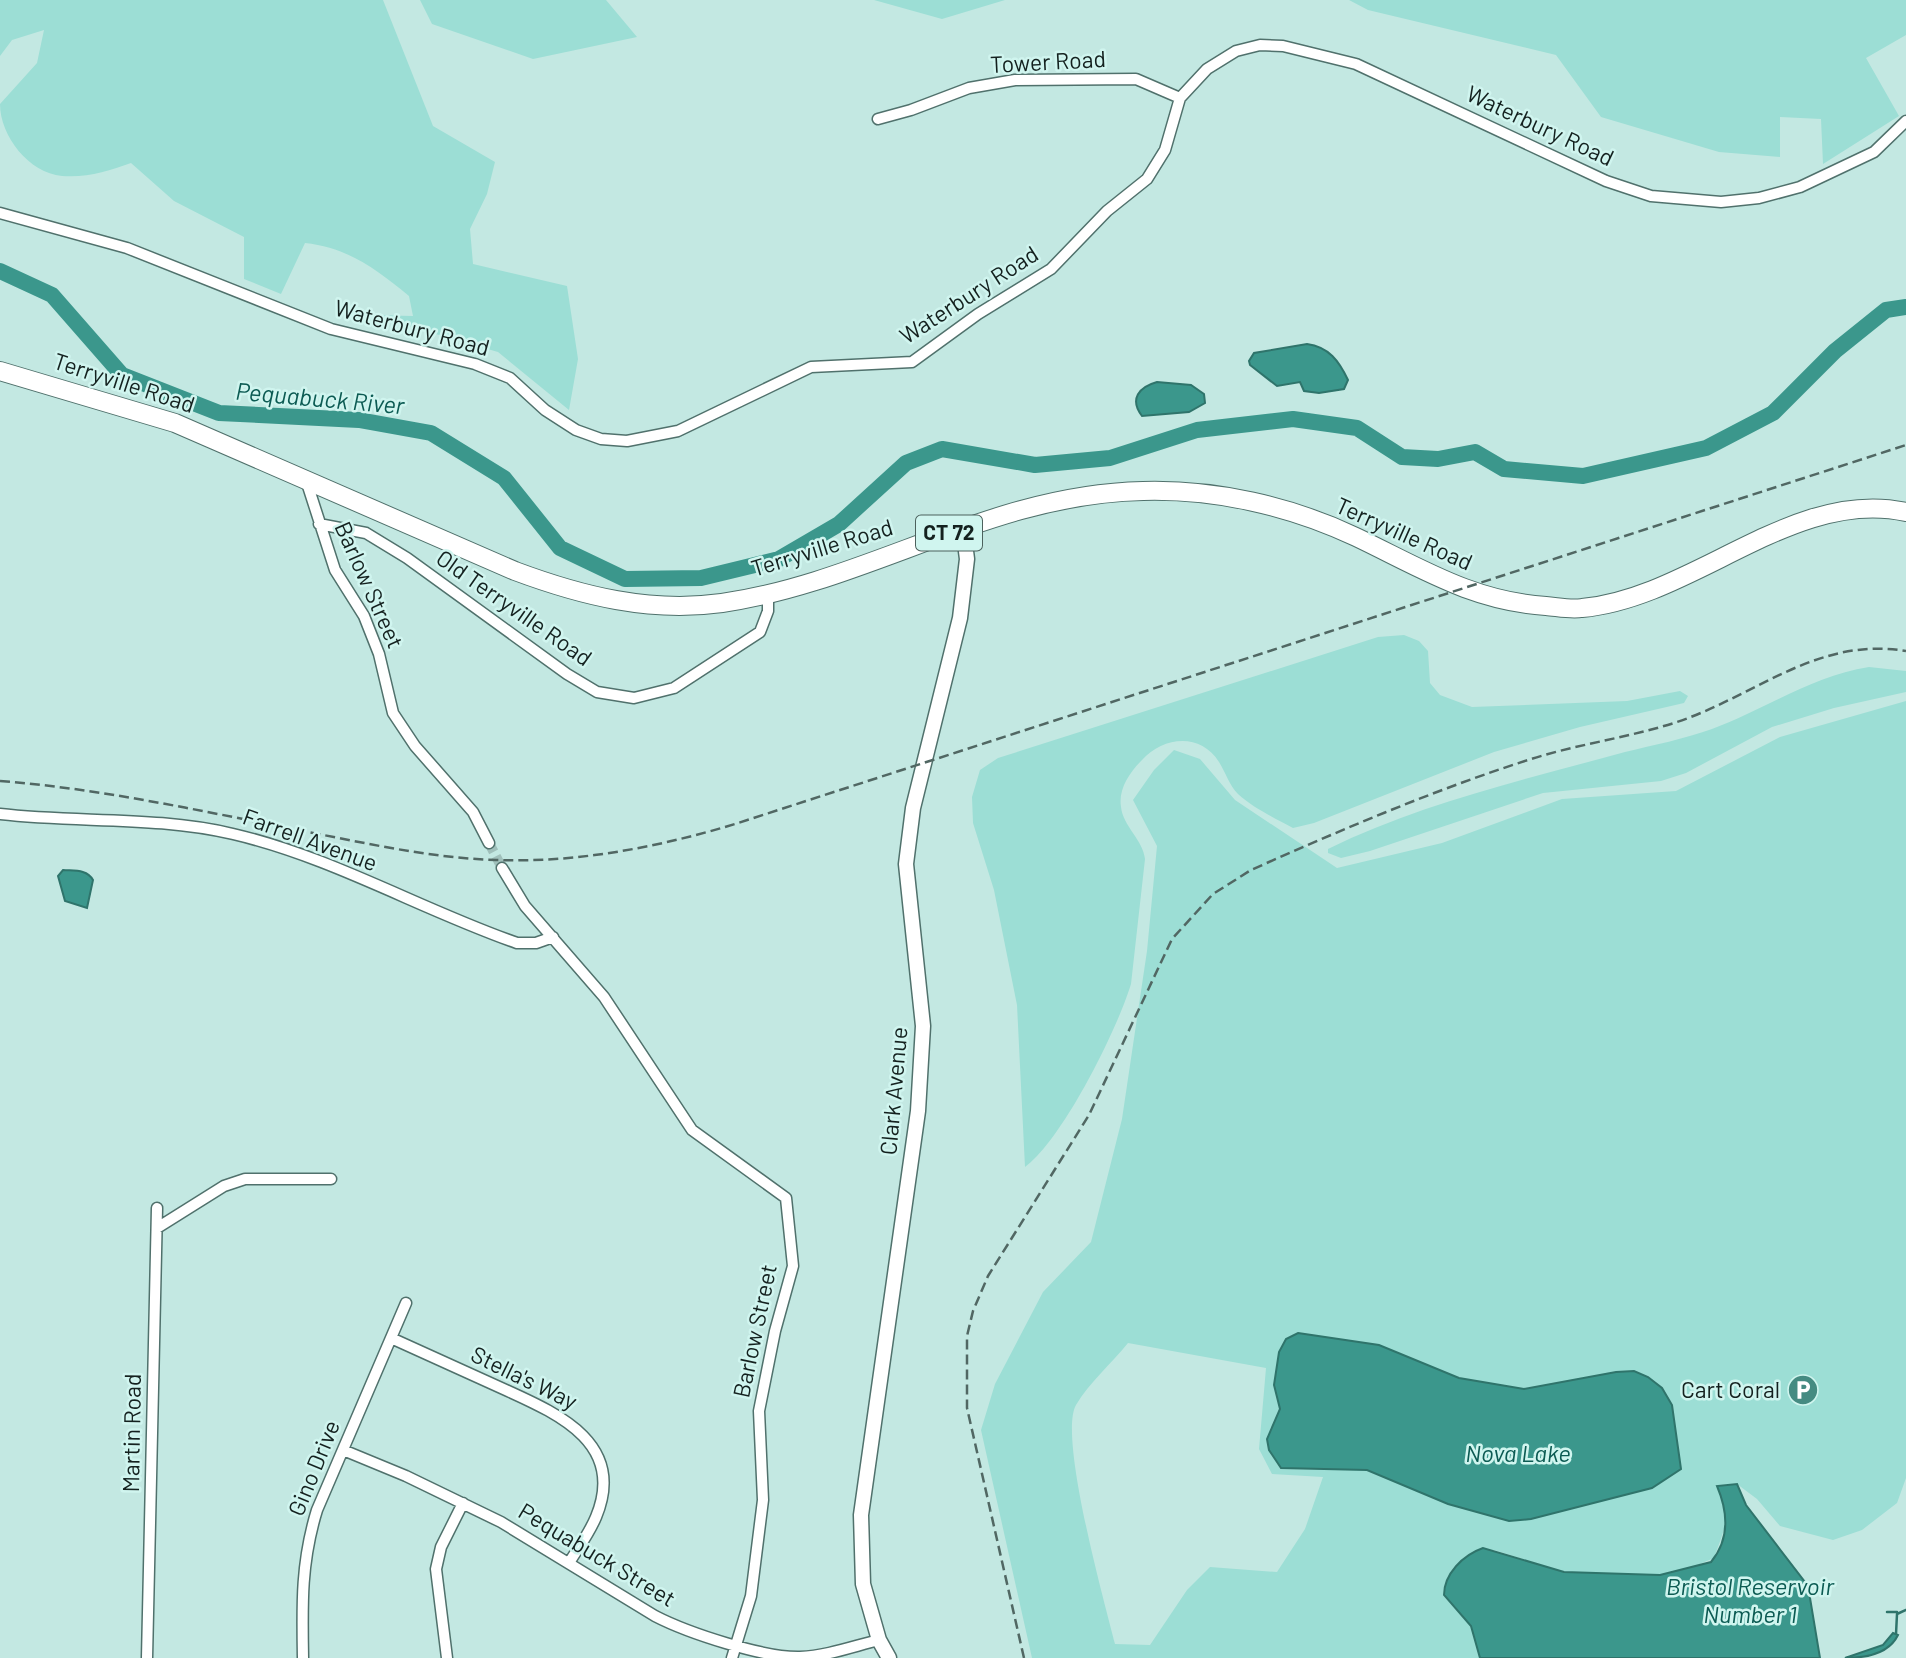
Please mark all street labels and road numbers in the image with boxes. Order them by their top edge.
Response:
street label: Tower Road [989,44,1107,78]
street label: Waterbury Road [1462,79,1619,171]
street label: Waterbury Road [894,239,1043,349]
street label: Waterbury Road [332,293,493,361]
street label: Terryville Road [50,346,198,418]
street label: Terryville Road [1332,490,1477,576]
street label: Terryville Road [747,512,896,582]
road number: CT 72 [916,516,982,550]
street label: Barlow Street [330,517,410,652]
street label: Old Terryville Road [431,543,598,671]
street label: Farrell Avenue [239,802,381,876]
street label: Clark Avenue [873,1026,913,1156]
street label: Barlow Street [726,1261,782,1400]
street label: Stella's Way [467,1339,583,1415]
street label: Martin Road [116,1373,146,1493]
street label: Gino Drive [281,1416,345,1520]
street label: Pequabuck Street [514,1496,681,1612]

